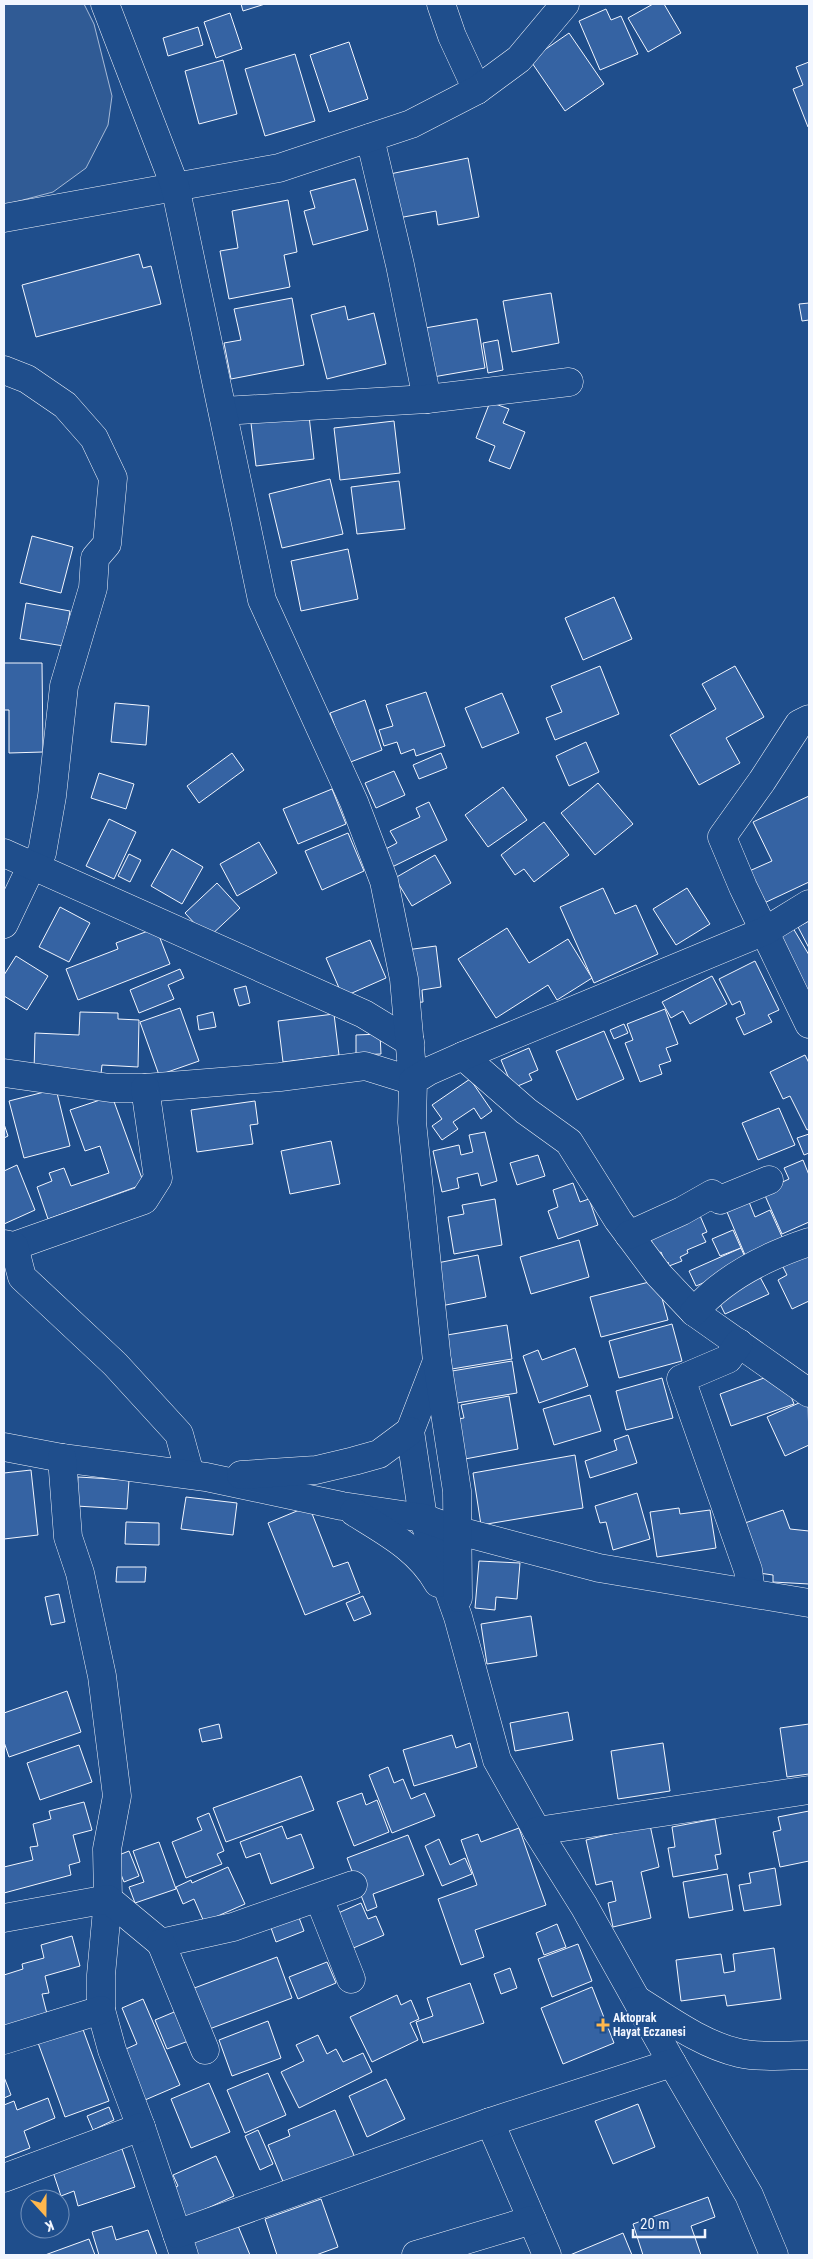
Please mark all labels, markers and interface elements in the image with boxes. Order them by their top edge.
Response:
place label: Aktoprak Hayat Eczanesi [613,2011,686,2039]
marker: Aktoprak Hayat Eczanesi [597,2019,609,2031]
north arrow [20,2189,70,2239]
scale bar [633,2206,706,2238]
text: 20 m [640,2215,670,2233]
text: K [43,2217,56,2235]

